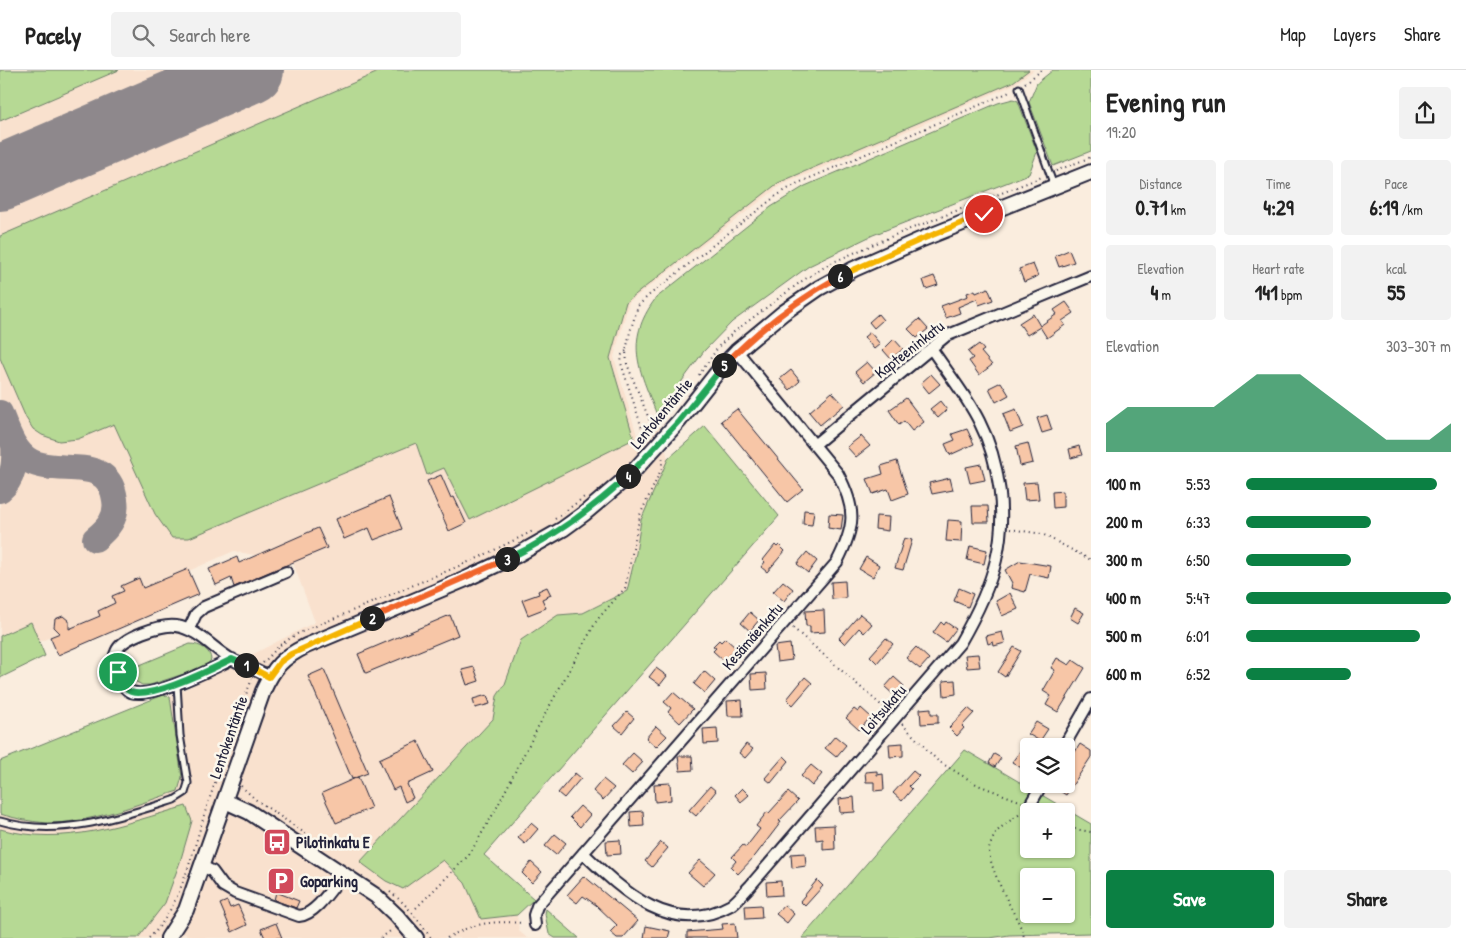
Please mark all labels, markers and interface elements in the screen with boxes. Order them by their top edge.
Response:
search box [111,12,461,57]
text: Pacely [25,19,81,51]
icon: search [129,21,157,49]
text: Search here [169,22,251,48]
text: Map [1280,22,1306,47]
text: Layers [1334,22,1376,47]
text: Share [1404,22,1441,47]
text: Evening run [1106,83,1226,121]
button: share [1399,87,1451,139]
text: 19:20 [1106,121,1136,143]
text: Distance [1139,174,1182,193]
text: Time [1266,174,1291,193]
text: Pace [1385,174,1408,193]
pin [963,193,1005,235]
text: 0.71 [1136,193,1168,222]
text: 4:29 [1263,193,1294,222]
text: 6:19 [1370,193,1398,222]
icon: check [970,200,998,228]
text: km [1168,200,1186,219]
text: /km [1398,200,1423,219]
text: Elevation [1138,259,1184,278]
text: Heart rate [1252,259,1305,278]
text: kcal [1386,259,1406,278]
pin: 6 [828,264,852,288]
text: 6 [838,267,843,286]
text: 4 [1151,278,1158,307]
text: 141 [1255,278,1278,307]
text: 55 [1387,278,1405,307]
text: m [1158,285,1171,304]
text: bpm [1278,285,1302,304]
street label: Kapteeninkatu [870,315,949,383]
text: Elevation [1106,335,1159,357]
text: 303–307 m [1386,335,1451,357]
pin: 5 [712,352,736,378]
text: 5 [722,356,727,375]
street label: Lentokentäntie [625,372,698,453]
pin: 4 [616,464,640,488]
text: 4 [626,467,631,486]
text: 100 m [1106,473,1141,495]
text: 5:53 [1186,473,1210,495]
text: 200 m [1106,511,1142,533]
text: 6:33 [1186,511,1210,533]
pin: 3 [494,546,520,572]
text: 300 m [1106,549,1142,571]
text: 6:50 [1186,549,1210,571]
text: 3 [504,550,511,569]
text: 400 m [1106,587,1141,609]
text: 5:47 [1186,587,1210,609]
street label: Kesämäenkatu [717,597,788,674]
pin: 2 [360,606,384,630]
text: 2 [369,609,376,628]
text: 500 m [1106,625,1142,647]
text: 6:01 [1186,625,1209,647]
pin [97,651,139,693]
pin: 1 [234,652,258,678]
text: 1 [244,656,249,675]
icon: arrive [104,658,132,686]
text: 600 m [1106,663,1141,685]
text: 6:52 [1186,663,1210,685]
street label: Loitsukatu [855,679,911,738]
street label: Lentokentäntie [204,692,253,781]
map controls [1020,738,1075,923]
button: layers [1020,738,1075,793]
button: + [1020,803,1075,858]
bus stop icon: Pilotinkatu E [262,827,292,857]
place label: Pilotinkatu E [296,831,371,853]
parking icon: Goparking [266,866,296,896]
button: − [1020,868,1075,923]
place label: Goparking [300,870,358,893]
button: Save [1106,870,1274,928]
button: Share [1284,870,1451,928]

